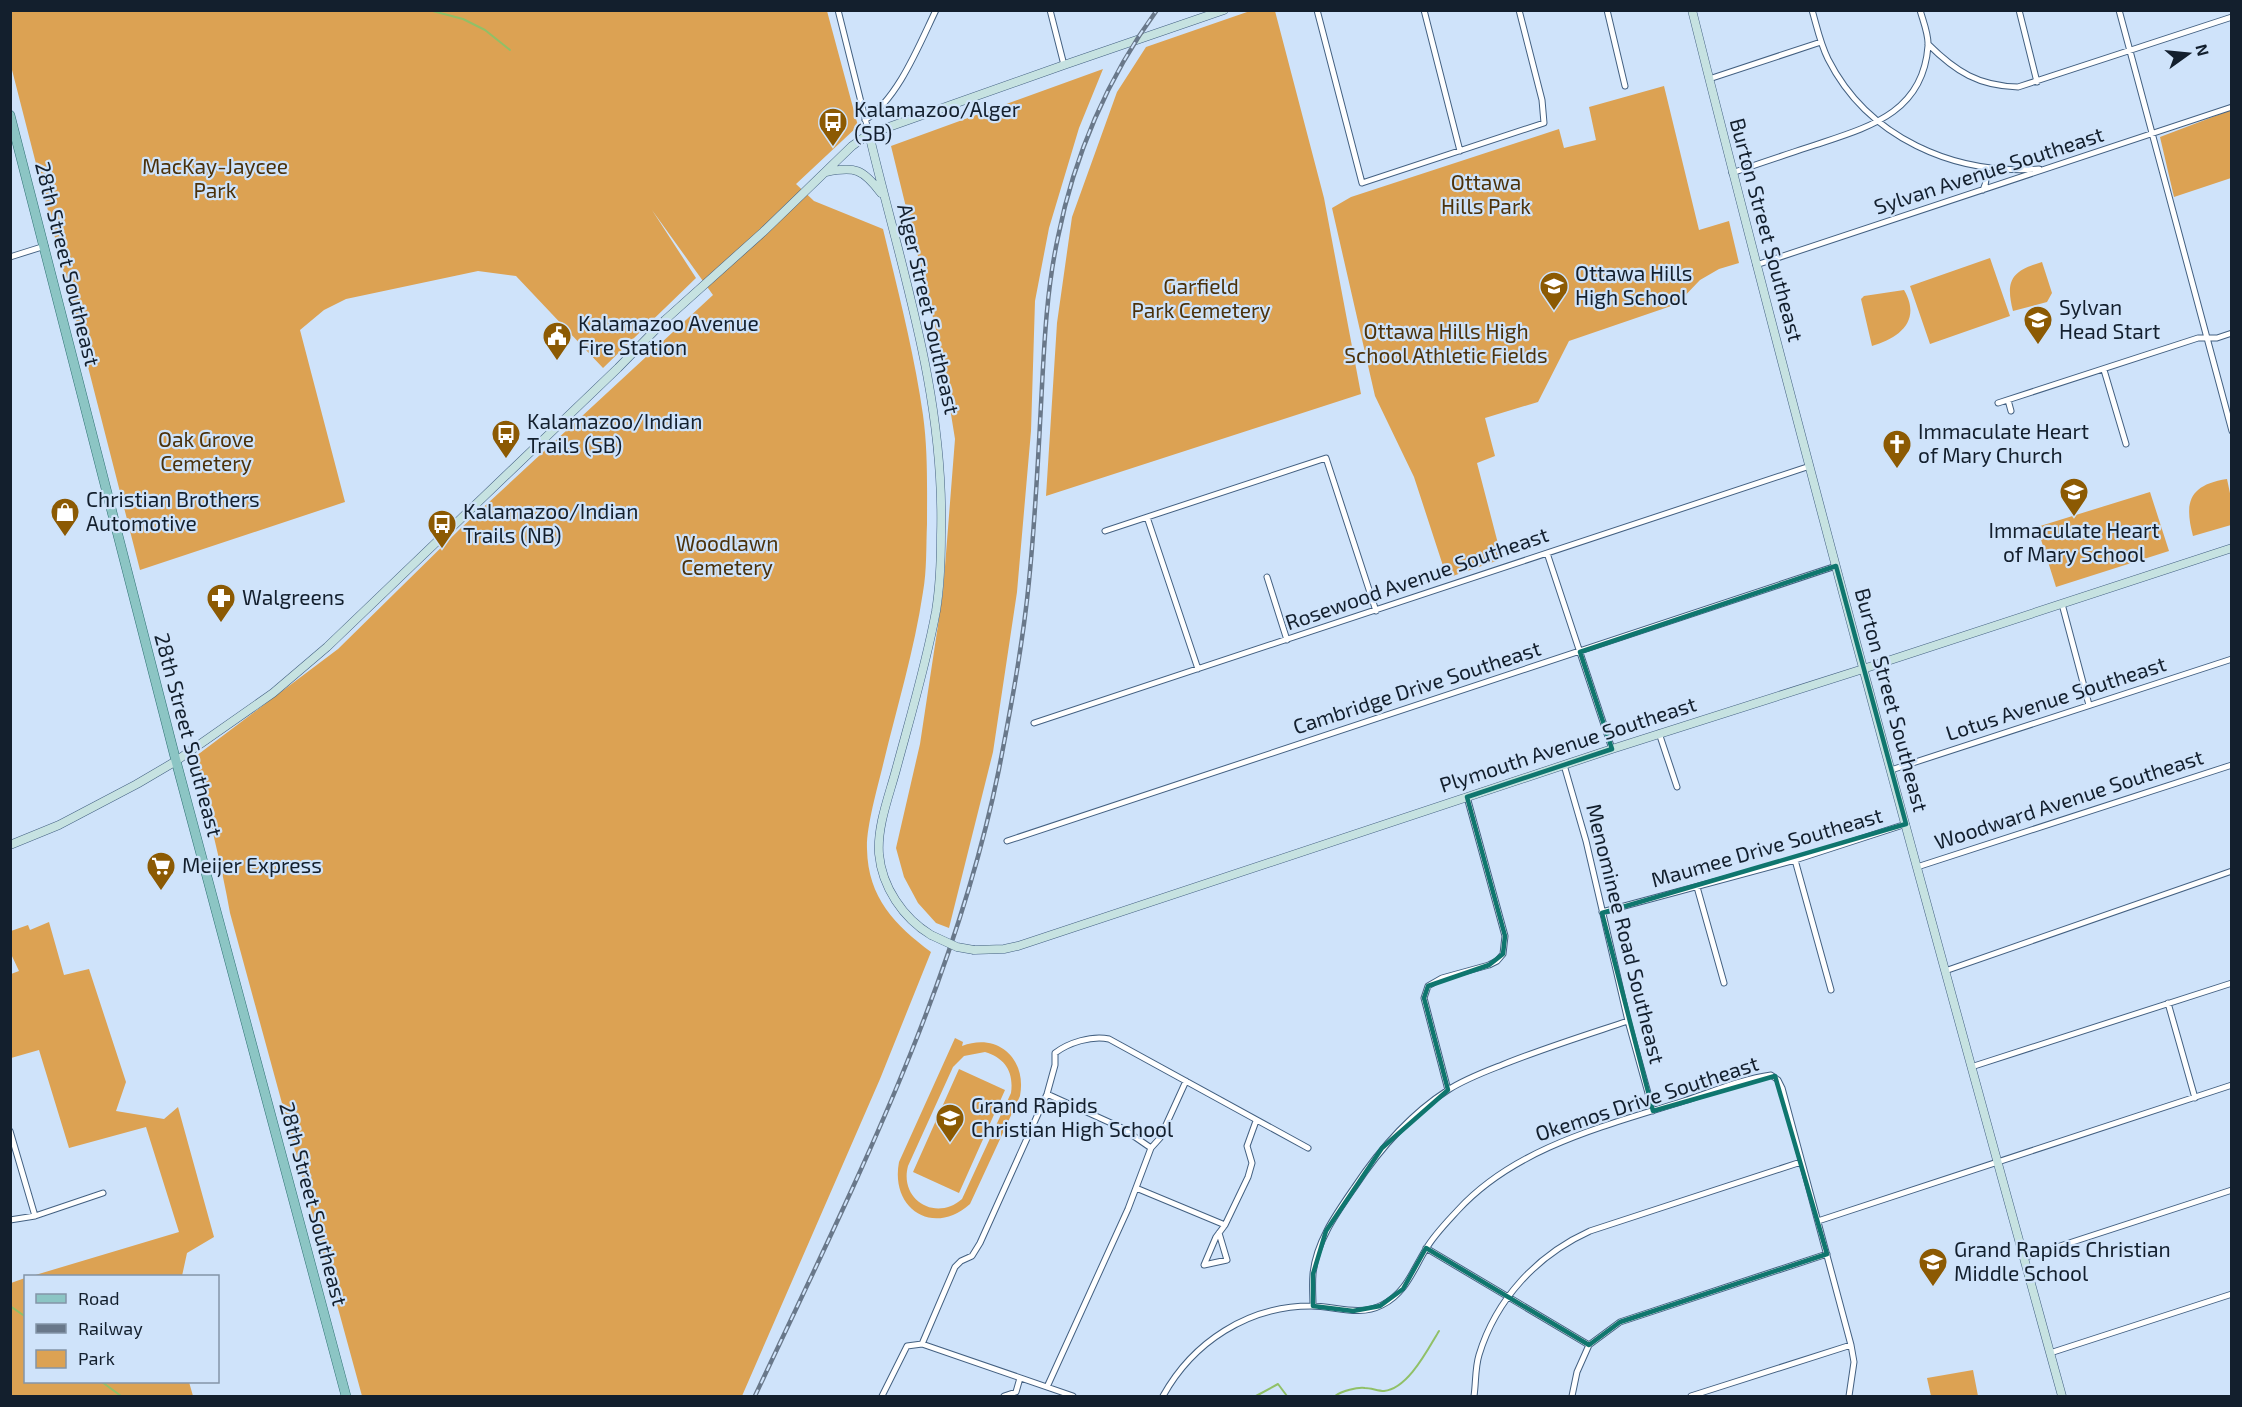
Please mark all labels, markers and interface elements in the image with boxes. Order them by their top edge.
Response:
north arrow [2158,24,2218,84]
text: N [2192,42,2214,58]
place label: Kalamazoo/Alger (SB) [854,96,1021,145]
bus stop icon: Kalamazoo/Alger (SB) [817,106,849,148]
street label: Burton Street Southeast [1726,115,1809,344]
street label: Sylvan Avenue Southeast [1871,121,2106,219]
park label: MacKay-Jaycee Park [142,153,288,202]
street label: 28th Street Southeast [31,159,106,368]
park label: Ottawa Hills Park [1441,169,1531,218]
street label: Alger Street Southeast [893,201,966,416]
place label: Ottawa Hills High School [1575,260,1692,309]
school or university icon: Ottawa Hills High School [1538,270,1570,312]
park label: Garfield Park Cemetery [1131,273,1271,322]
place label: Sylvan Head Start [2059,294,2160,343]
school or university icon: Sylvan Head Start [2022,304,2054,346]
place label: Kalamazoo Avenue Fire Station [578,310,759,359]
park label: Ottawa Hills High School Athletic Fields [1344,318,1548,367]
public building icon: Kalamazoo Avenue Fire Station [541,320,573,362]
place label: Kalamazoo/Indian Trails (SB) [527,408,702,457]
bus stop icon: Kalamazoo/Indian Trails (SB) [490,418,522,460]
place label: Immaculate Heart of Mary Church [1918,418,2089,467]
park label: Oak Grove Cemetery [158,426,254,475]
church icon: Immaculate Heart of Mary Church [1881,428,1913,470]
school or university icon: Immaculate Heart of Mary School [2058,476,2090,518]
place label: Christian Brothers Automotive [86,486,260,535]
shop icon: Christian Brothers Automotive [49,496,81,538]
place label: Kalamazoo/Indian Trails (NB) [463,498,638,547]
bus stop icon: Kalamazoo/Indian Trails (NB) [426,508,458,550]
place label: Immaculate Heart of Mary School [1988,517,2160,566]
street label: Rosewood Avenue Southeast [1282,521,1551,634]
park label: Woodlawn Cemetery [676,530,778,579]
pharmacy icon: Walgreens [205,582,237,624]
place label: Walgreens [242,584,345,609]
street label: Burton Street Southeast [1851,585,1934,814]
street label: 28th Street Southeast [150,630,229,839]
street label: Cambridge Drive Southeast [1290,635,1544,738]
street label: Lotus Avenue Southeast [1942,650,2169,745]
street label: Plymouth Avenue Southeast [1436,690,1699,797]
street label: Woodward Avenue Southeast [1931,743,2206,854]
street label: Menominee Road Southeast [1582,801,1671,1066]
street label: Maumee Drive Southeast [1648,802,1885,892]
supermarket icon: Meijer Express [145,850,177,892]
place label: Meijer Express [182,852,322,878]
street label: Okemos Drive Southeast [1532,1050,1761,1146]
place label: Grand Rapids Christian High School [971,1092,1174,1141]
street label: 28th Street Southeast [275,1099,354,1308]
school or university icon: Grand Rapids Christian High School [934,1102,966,1144]
place label: Grand Rapids Christian Middle School [1954,1236,2171,1285]
school or university icon: Grand Rapids Christian Middle School [1917,1246,1949,1288]
legend [24,1275,219,1383]
text: Road [78,1287,119,1309]
text: Railway [78,1317,143,1339]
text: Park [78,1347,115,1369]

